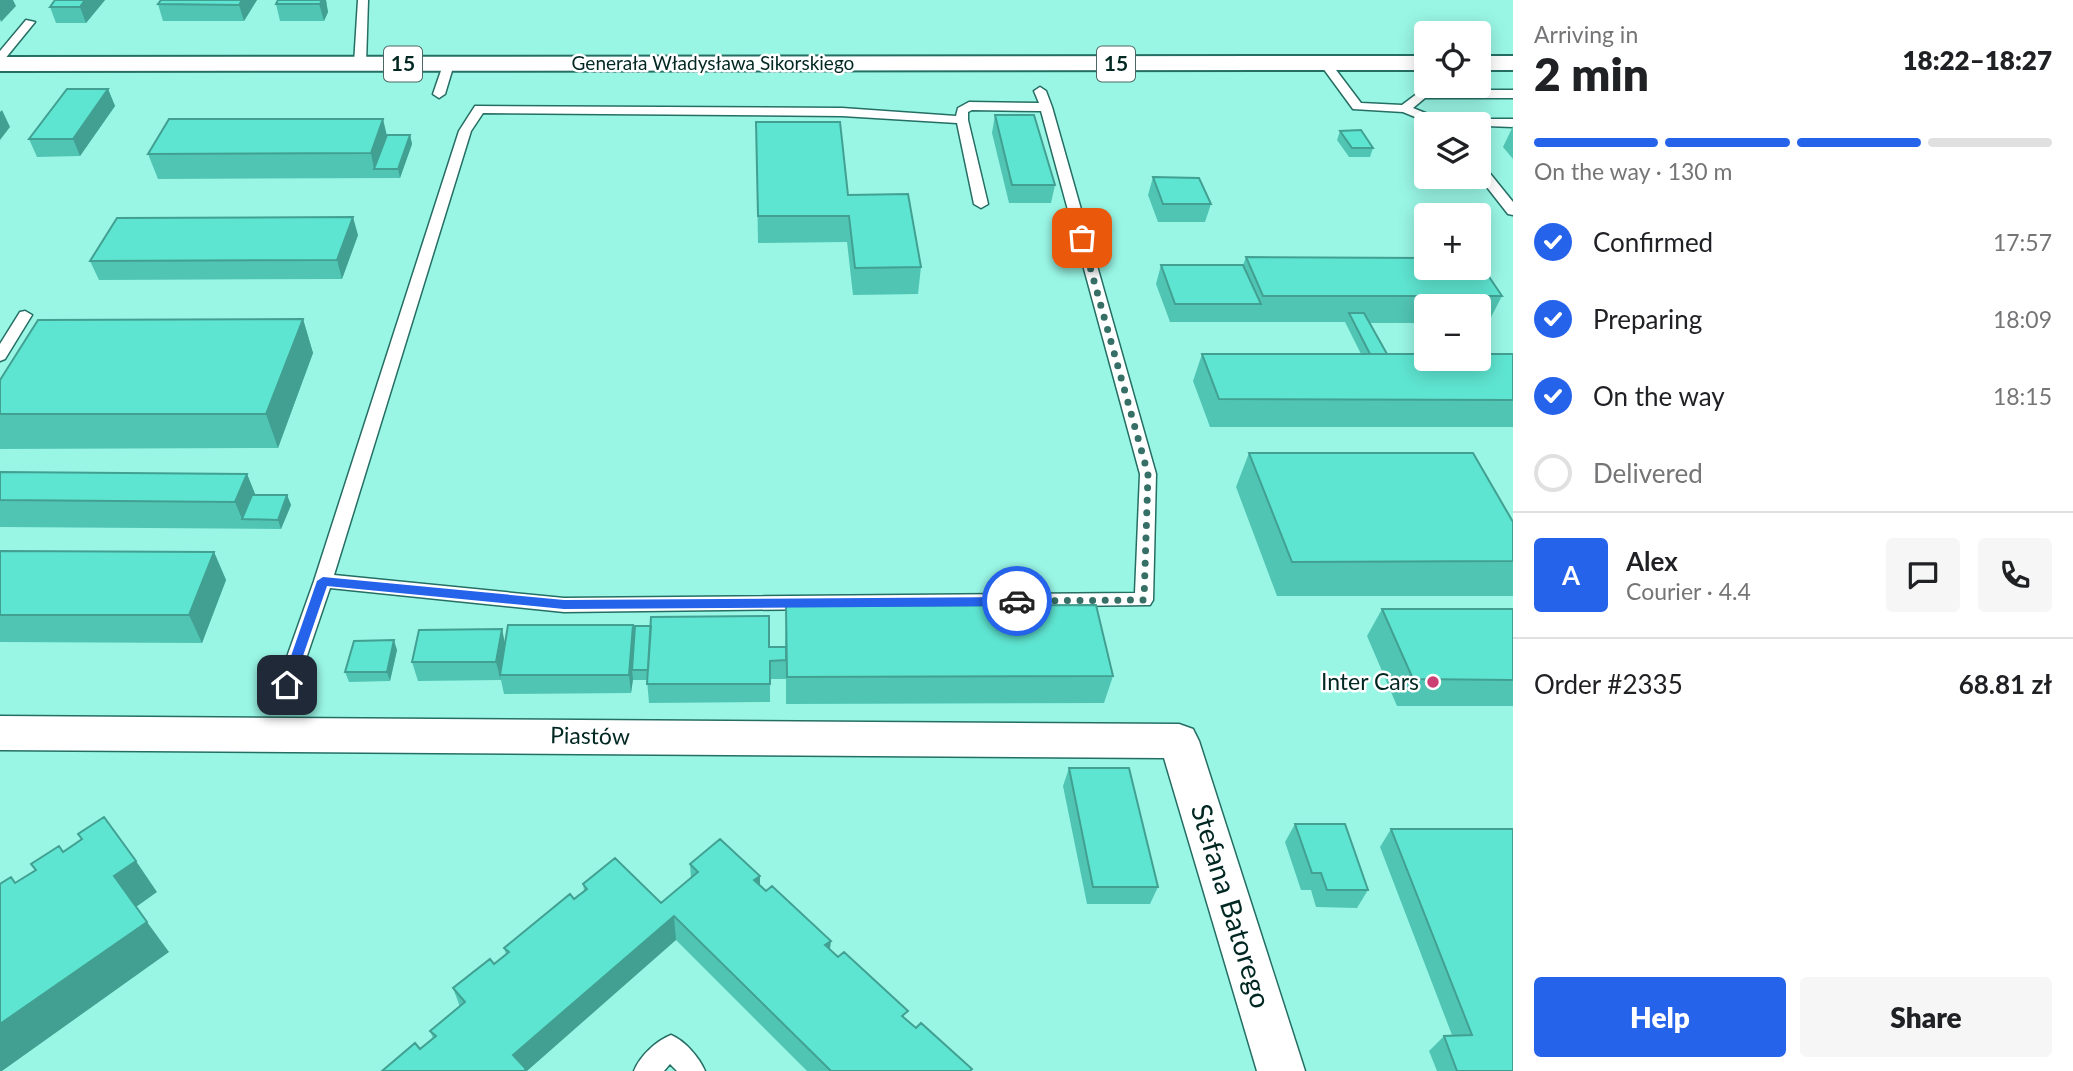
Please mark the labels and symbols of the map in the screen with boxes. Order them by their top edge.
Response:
road number: 15 [384,46,422,82]
road number: 15 [1097,46,1135,82]
street label: Generała Władysława Sikorskiego [572,51,854,74]
pin [1052,208,1112,268]
courier [982,566,1052,636]
pin [257,655,317,715]
place label: Inter Cars [1321,667,1419,695]
marker: Inter Cars [1425,674,1441,690]
street label: Piastów [550,720,630,750]
street label: Stefana Batorego [1185,800,1279,1012]

